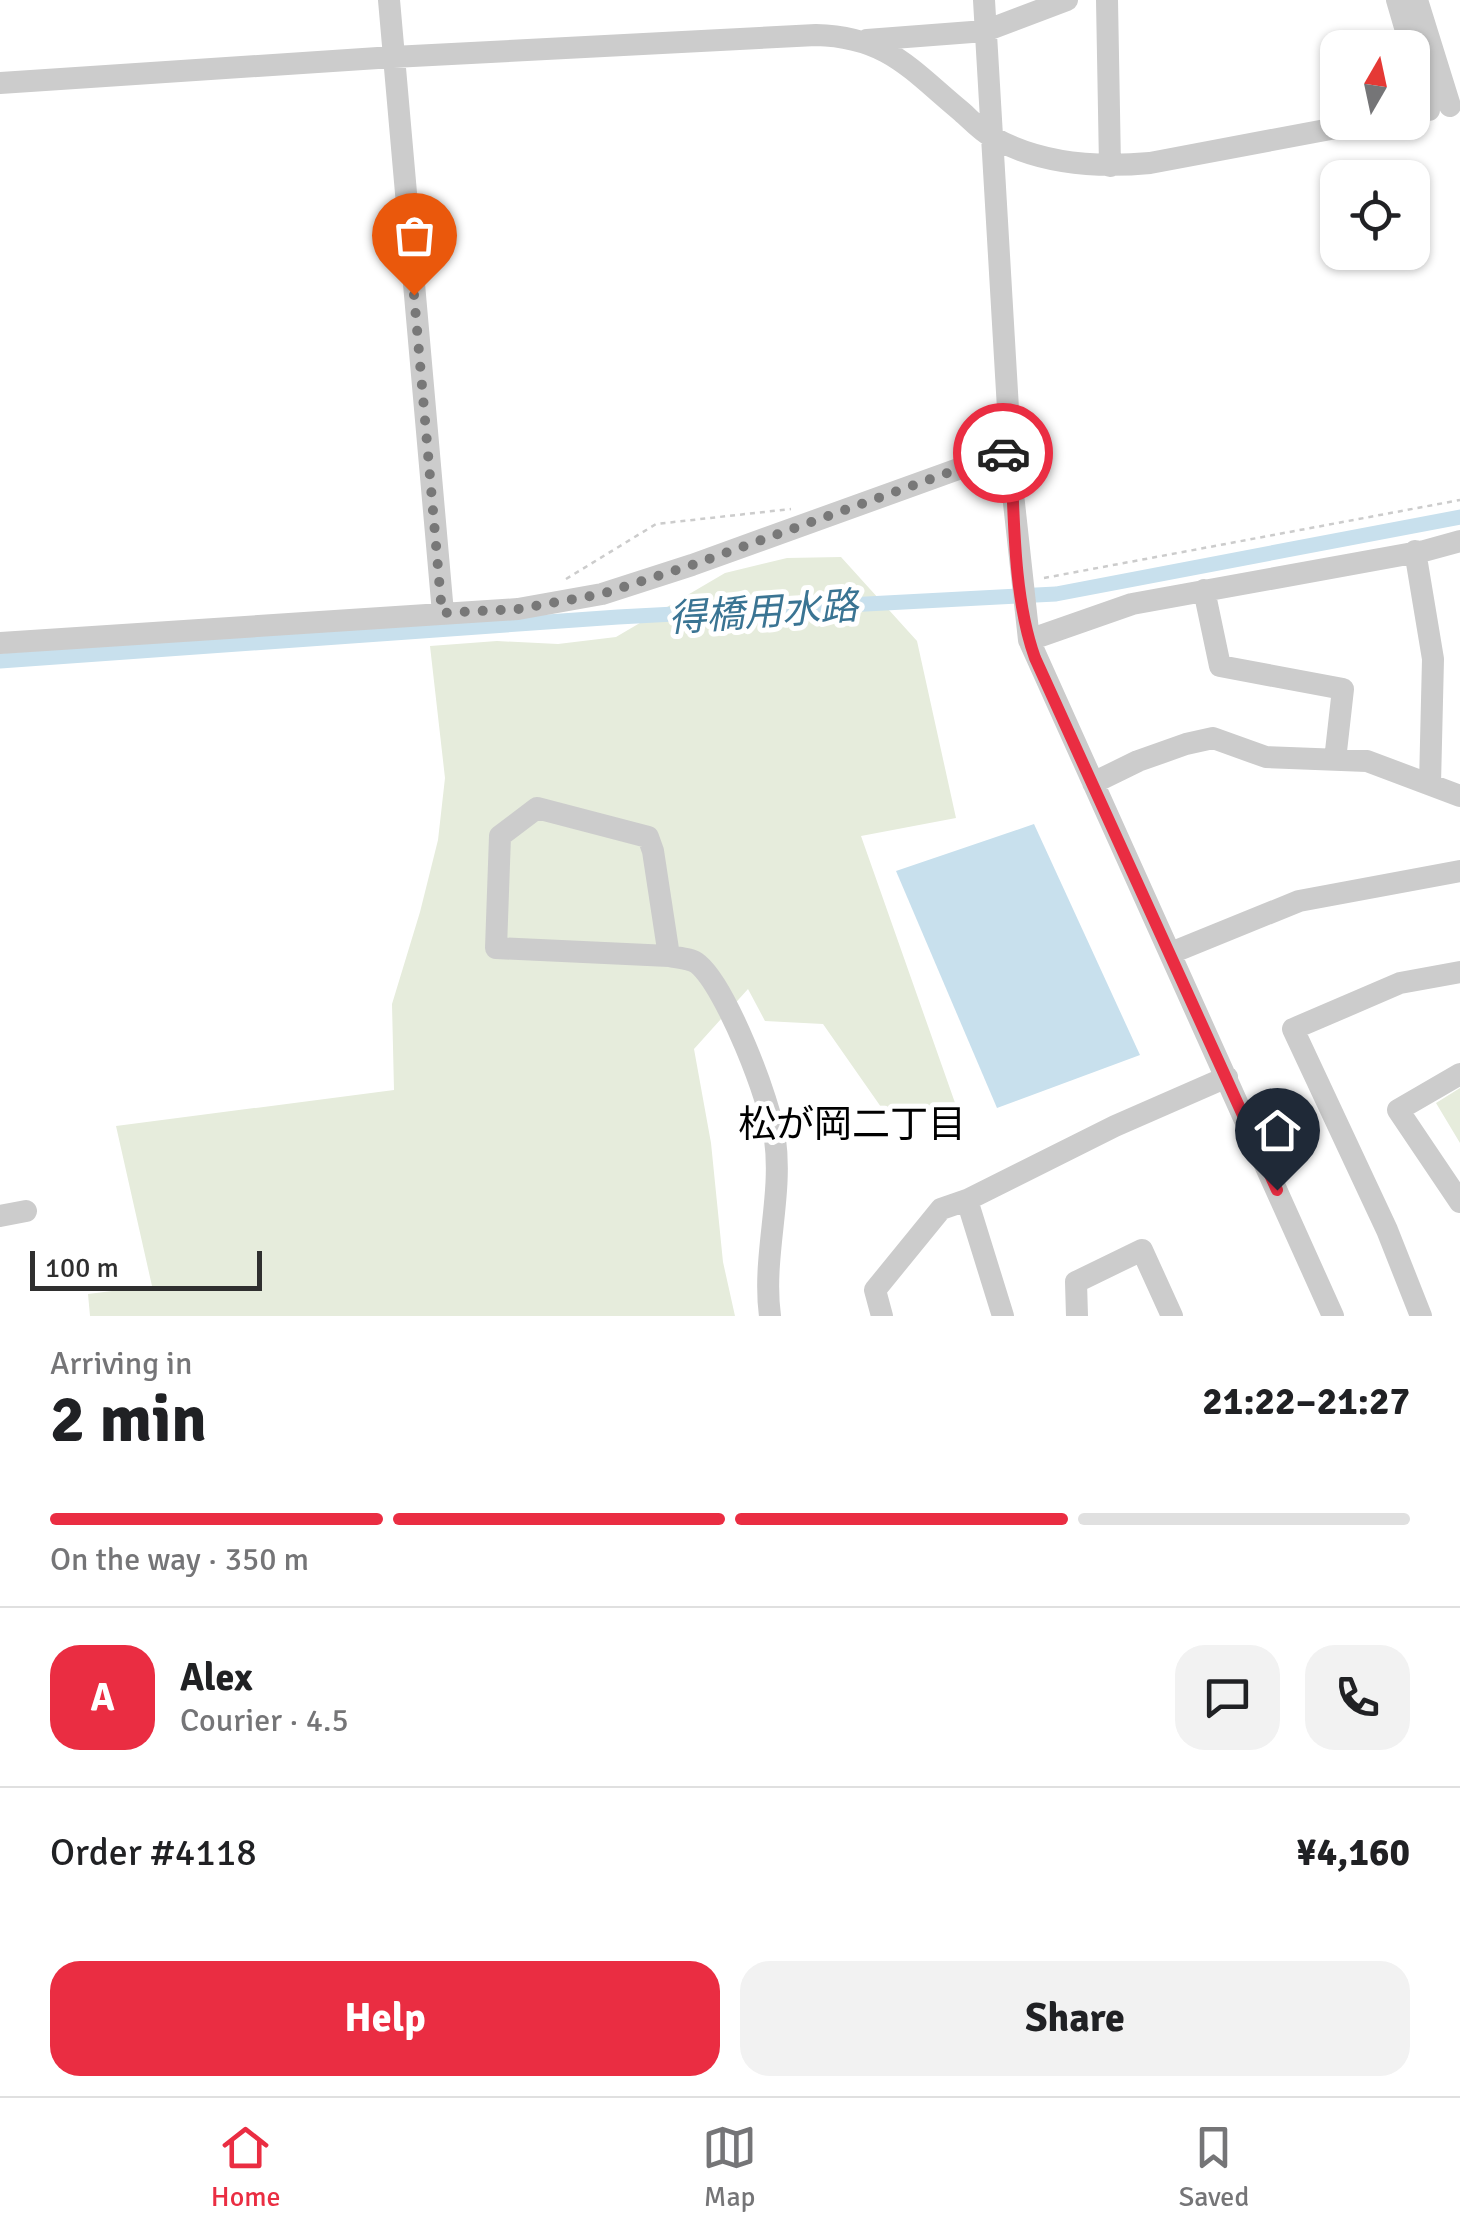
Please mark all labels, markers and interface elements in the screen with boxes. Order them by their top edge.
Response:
north arrow [1320,30,1430,140]
map controls [1320,30,1430,270]
button: locate [1320,160,1430,270]
pin [372,193,457,296]
icon: bag [387,208,442,263]
courier [953,403,1053,503]
icon: car [976,426,1031,481]
water label: 得橋用水路 [667,582,862,643]
pin [1235,1088,1320,1191]
district label: 松が岡二丁目 [738,1101,966,1148]
icon: home [1250,1103,1305,1158]
scale bar [30,1246,262,1290]
text: 100 m [45,1251,119,1285]
text: Arriving in [50,1344,192,1383]
text: 21:22–21:27 [1202,1378,1410,1425]
text: 2 min [50,1380,207,1460]
text: On the way · 350 m [50,1540,309,1579]
button: chat [1175,1645,1280,1750]
button: phone [1305,1645,1410,1750]
text: Alex [180,1654,253,1701]
text: A [90,1674,115,1721]
text: Courier · 4.5 [180,1701,349,1740]
text: Order #4118 [50,1829,257,1876]
text: ¥4,160 [1296,1829,1410,1876]
button: Help [50,1961,720,2076]
button: Share [740,1961,1410,2076]
tab: Home [211,2120,281,2214]
tab: Map [702,2120,757,2214]
tab: Saved [1179,2120,1249,2214]

